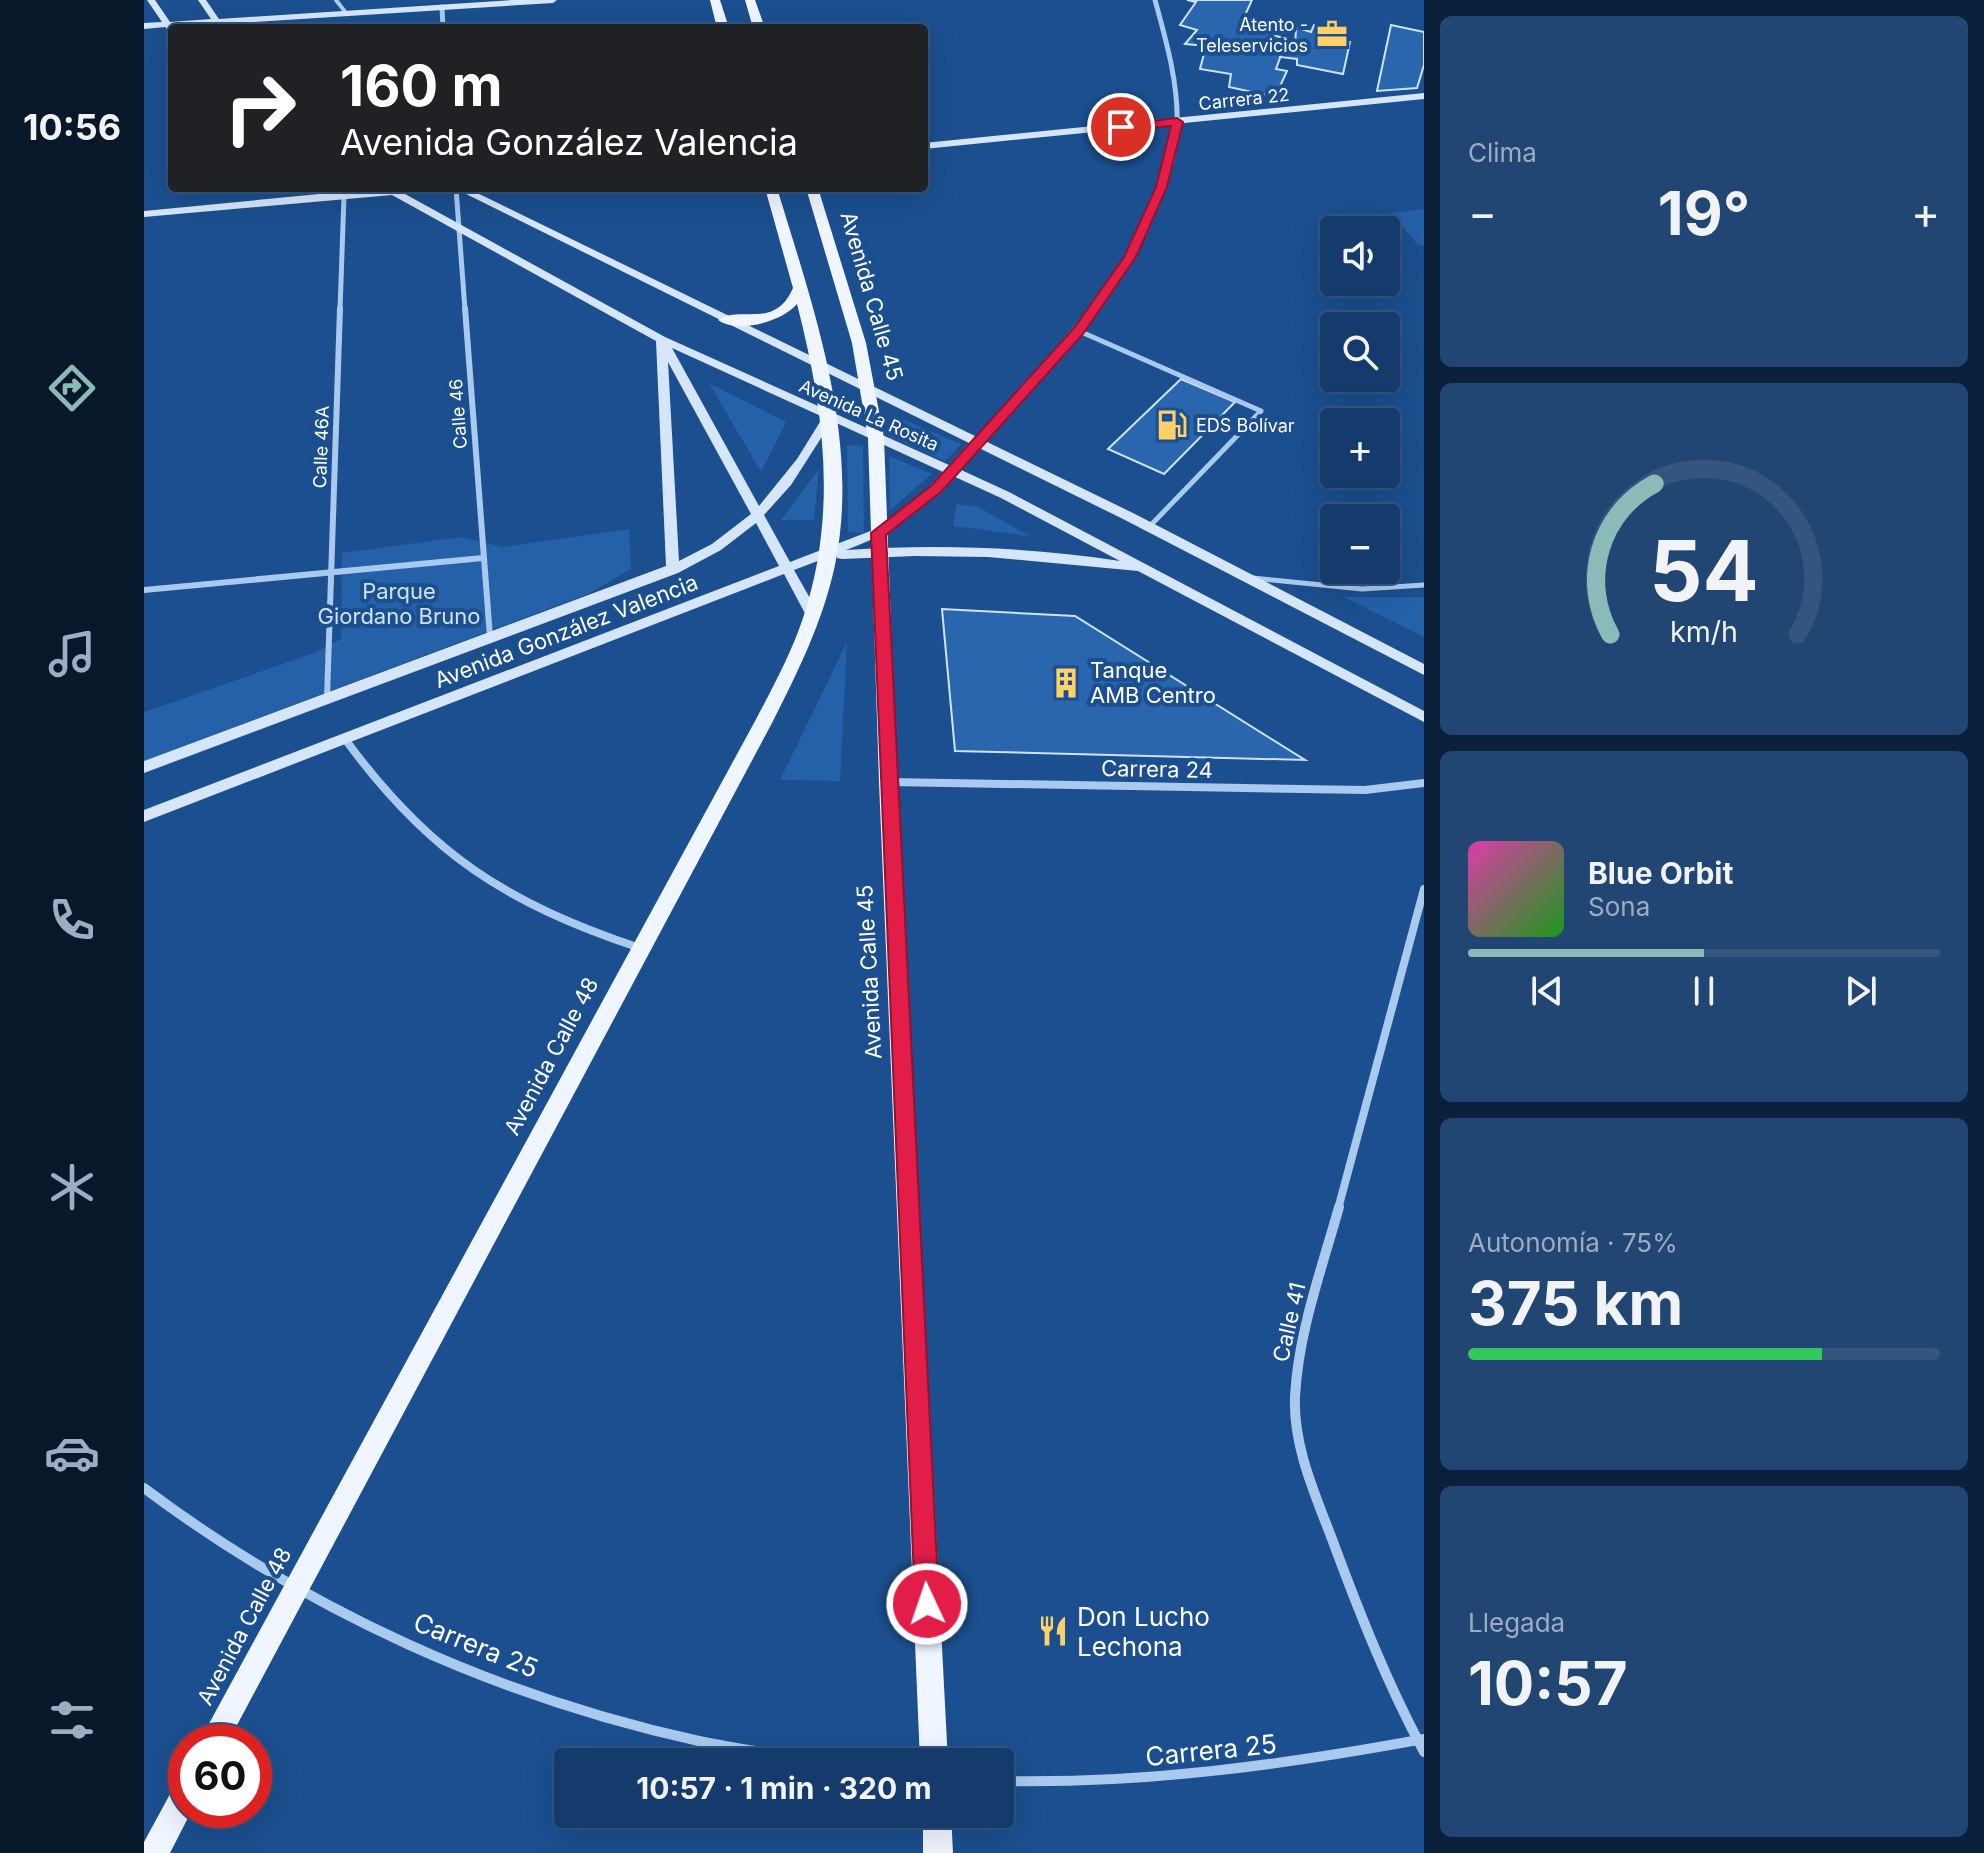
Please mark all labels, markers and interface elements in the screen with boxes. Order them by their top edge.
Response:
place label: Atento - Teleservicios [1196,14,1308,56]
office icon: Atento - Teleservicios [1315,17,1349,51]
text: 160 m [340,52,503,120]
icon: right [208,56,312,160]
street label: Carrera 22 [1198,84,1290,114]
pin [1087,93,1155,161]
text: 10:56 [23,105,121,149]
icon: arrive [1099,105,1143,149]
text: Avenida González Valencia [340,120,798,164]
text: Clima [1468,137,1537,168]
text: 19° [1658,177,1750,249]
text: − [1468,186,1497,240]
text: + [1911,186,1940,240]
street label: Avenida Calle 45 [835,209,909,383]
map controls [1320,216,1400,584]
button: sound [1320,216,1400,296]
button: search [1320,312,1400,392]
icon: directions [44,360,100,416]
street label: Avenida La Rosita [796,375,942,455]
street label: Calle 46 [445,378,471,450]
street label: Calle 46A [309,405,333,489]
fuel station icon: EDS Bolívar [1155,408,1189,442]
button: + [1320,408,1400,488]
place label: EDS Bolívar [1196,415,1295,436]
button: − [1320,504,1400,584]
text: 54 [1649,520,1759,621]
street label: Avenida González Valencia [431,569,701,693]
park label: Parque Giordano Bruno [318,578,480,629]
text: km/h [1670,614,1738,649]
icon: music [44,626,100,682]
place label: Tanque AMB Centro [1090,657,1216,708]
building icon: Tanque AMB Centro [1049,666,1083,700]
street label: Carrera 24 [1101,755,1213,783]
text: Blue Orbit [1588,855,1733,891]
street label: Avenida Calle 45 [851,884,887,1060]
text: Sona [1588,891,1650,922]
icon: phone [44,892,100,948]
icon: previous [1525,969,1569,1013]
icon: pause [1682,969,1726,1013]
icon: next [1839,969,1883,1013]
street label: Avenida Calle 48 [499,973,603,1139]
icon: climate [44,1159,100,1215]
text: Autonomía · 75% [1468,1227,1678,1258]
text: 375 km [1468,1267,1683,1339]
street label: Calle 41 [1267,1280,1311,1364]
icon: car [44,1425,100,1481]
street label: Avenida Calle 48 [192,1543,296,1709]
position arrow [885,1562,969,1646]
place label: Don Lucho Lechona [1077,1601,1210,1662]
street label: Carrera 25 [409,1606,543,1684]
text: Llegada [1468,1607,1565,1638]
restaurant icon: Don Lucho Lechona [1036,1614,1070,1648]
text: 10:57 [1468,1647,1628,1719]
icon: filters [44,1692,100,1748]
speed limit sign: 60 [168,1724,272,1828]
street label: Carrera 25 [1144,1728,1278,1772]
text: 10:57 · 1 min · 320 m [636,1770,932,1806]

